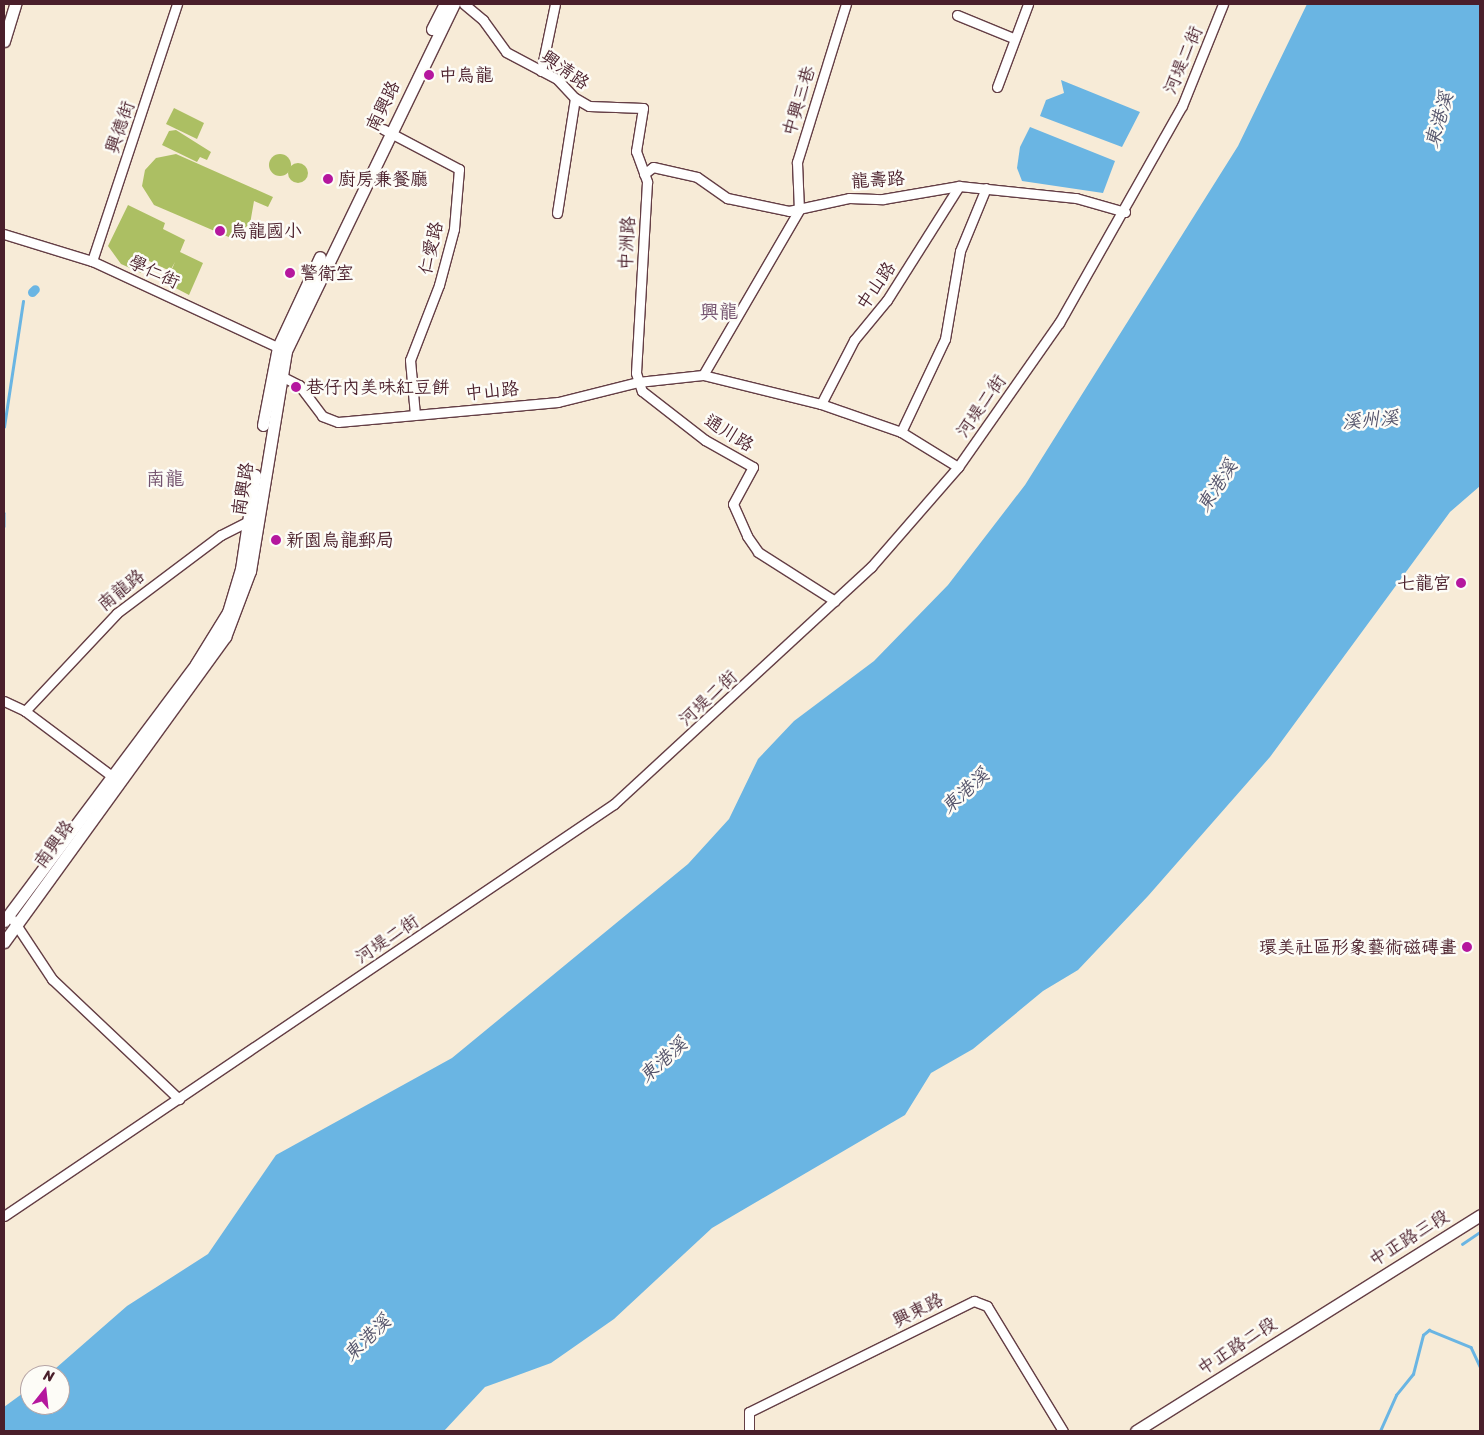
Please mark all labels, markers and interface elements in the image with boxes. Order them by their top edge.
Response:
street label: 河堤二街 [1159,23,1207,97]
street label: 興清路 [537,46,593,94]
street label: 中興三巷 [778,63,820,139]
place label: 中烏龍 [439,64,493,86]
marker: 中烏龍 [423,69,435,81]
street label: 南興路 [361,77,405,135]
water label: 東港溪 [1420,89,1458,151]
street label: 興德街 [101,98,139,156]
street label: 龍壽路 [850,167,906,193]
place label: 廚房兼餐廳 [338,168,428,190]
marker: 廚房兼餐廳 [322,173,334,185]
street label: 中洲路 [615,215,639,271]
street label: 仁愛路 [414,219,448,277]
place label: 烏龍國小 [230,220,302,242]
marker: 烏龍國小 [214,225,226,237]
street label: 學仁街 [125,251,183,293]
street label: 中山路 [852,258,900,314]
place label: 警衛室 [300,262,354,284]
marker: 警衛室 [284,267,296,279]
district label: 興龍 [700,301,738,323]
street label: 河堤二街 [952,370,1010,442]
place label: 巷仔内美味紅豆餅 [306,376,450,398]
street label: 中山路 [464,378,520,404]
marker: 巷仔内美味紅豆餅 [290,381,302,393]
water label: 溪州溪 [1341,406,1399,434]
street label: 通川路 [700,410,758,456]
water label: 東港溪 [1192,456,1242,516]
street label: 南興路 [228,461,258,517]
district label: 南龍 [146,468,184,490]
place label: 新園烏龍郵局 [286,529,394,551]
marker: 新園烏龍郵局 [270,534,282,546]
street label: 南龍路 [93,565,149,615]
place label: 七龍宮 [1397,572,1451,594]
marker: 七龍宮 [1455,577,1467,589]
street label: 河堤二街 [674,666,742,730]
water label: 東港溪 [936,763,994,819]
street label: 南興路 [29,816,79,872]
street label: 河堤二街 [351,910,423,968]
place label: 環美社區形象藝術磁磚畫 [1259,936,1457,958]
marker: 環美社區形象藝術磁磚畫 [1461,941,1473,953]
water label: 東港溪 [634,1032,692,1088]
street label: 中正路三段 [1365,1205,1453,1271]
street label: 興東路 [889,1288,947,1332]
water label: 東港溪 [339,1310,395,1366]
street label: 中正路二段 [1193,1312,1281,1380]
text: N [41,1363,57,1389]
north arrow [20,1365,70,1415]

